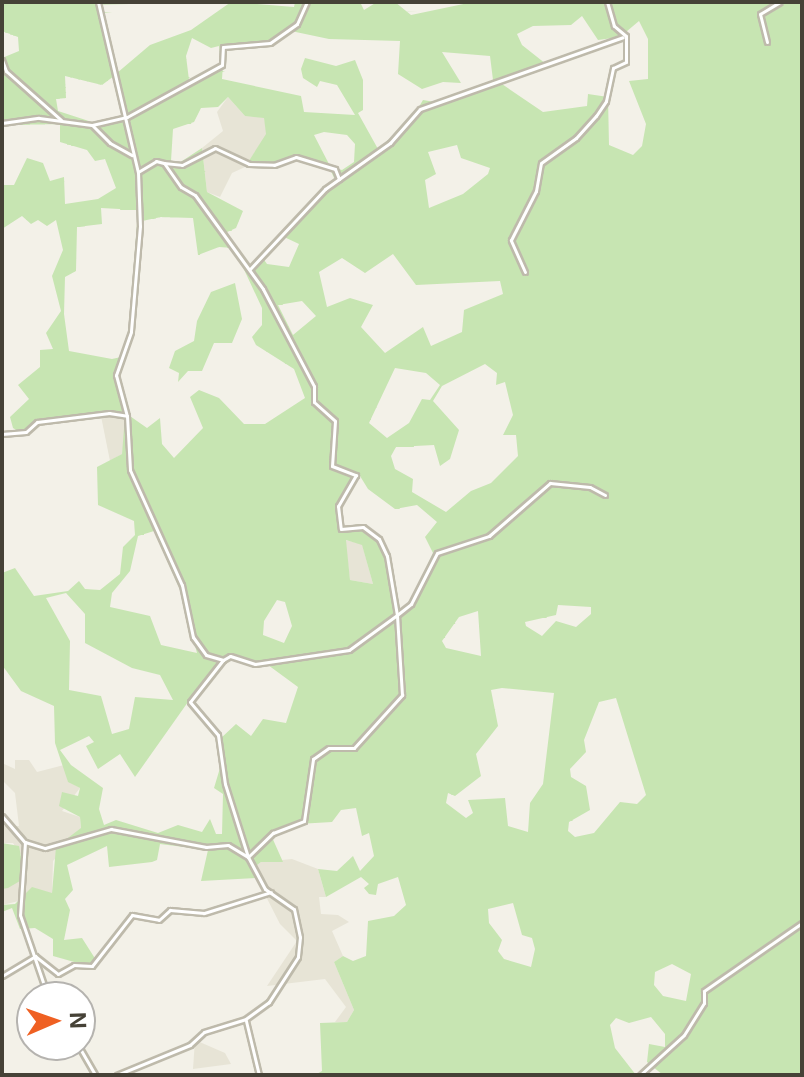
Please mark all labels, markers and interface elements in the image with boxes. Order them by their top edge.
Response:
north arrow [16,981,96,1061]
text: N [65,1011,91,1029]

